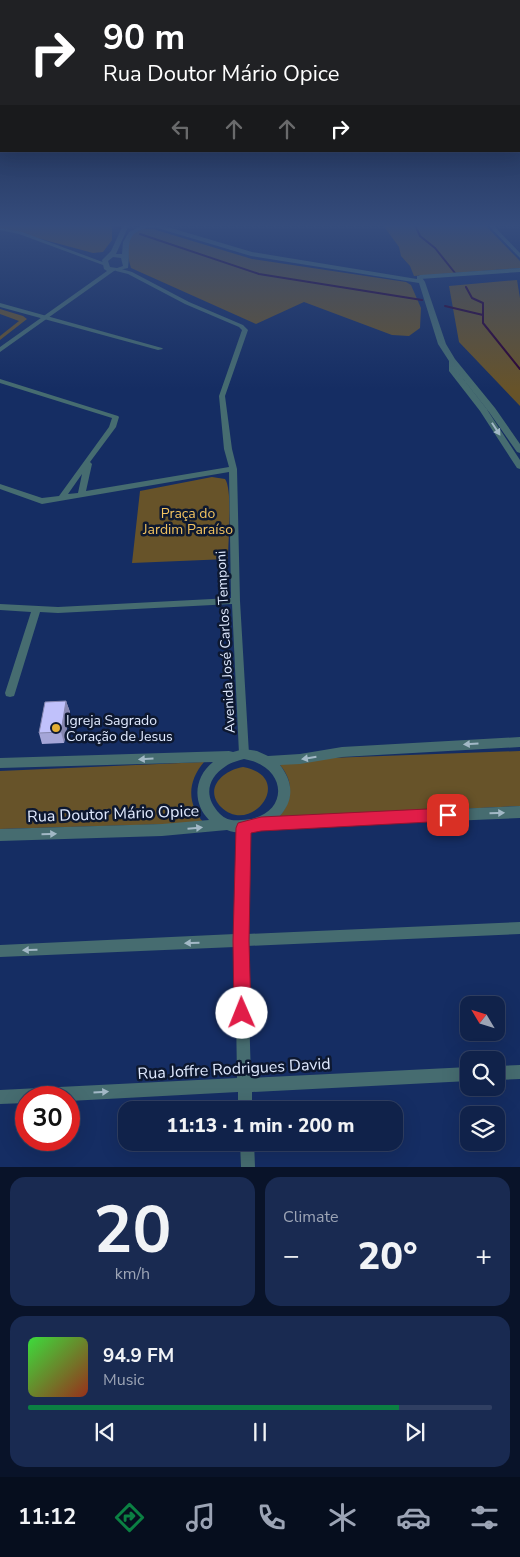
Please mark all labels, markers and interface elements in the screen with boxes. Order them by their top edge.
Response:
text: 90 m [103,14,185,61]
icon: right [20,20,85,85]
text: Rua Doutor Mário Opice [103,59,339,89]
icon: left [167,115,195,143]
icon: ahead [220,115,248,143]
icon: ahead [273,115,301,143]
icon: right [326,115,354,143]
one-way arrow [491,423,501,436]
park label: Praça do Jardim Paraíso [142,504,233,539]
street label: Avenida José Carlos Temponi [211,550,240,734]
place label: Igreja Sagrado Coração de Jesus [66,711,173,746]
marker: Igreja Sagrado Coração de Jesus [50,722,62,734]
one-way arrow [463,740,479,748]
one-way arrow [301,754,317,762]
one-way arrow [137,755,153,763]
pin [427,794,469,836]
street label: Rua Doutor Mário Opice [27,800,199,828]
icon: arrive [434,801,462,829]
one-way arrow [489,808,505,816]
one-way arrow [187,823,203,831]
one-way arrow [41,829,57,837]
one-way arrow [184,939,200,947]
one-way arrow [22,946,38,954]
position arrow [215,986,267,1038]
north arrow [460,996,505,1041]
map controls [460,996,505,1151]
button: search [460,1051,505,1096]
street label: Rua Joffre Rodrigues David [137,1053,331,1085]
speed limit sign: 30 [15,1086,80,1151]
one-way arrow [93,1088,109,1096]
button: layers [460,1106,505,1151]
text: 11:13 · 1 min · 200 m [167,1113,354,1139]
text: 20 [93,1186,172,1275]
text: Climate [283,1206,338,1228]
text: 20° [357,1231,418,1282]
text: − [283,1237,300,1275]
text: + [475,1237,492,1275]
text: km/h [115,1263,150,1285]
text: 94.9 FM [103,1343,174,1369]
text: Music [103,1369,144,1391]
icon: previous [91,1418,119,1446]
icon: pause [246,1418,274,1446]
icon: next [401,1418,429,1446]
icon: directions [112,1500,147,1535]
icon: music [183,1500,218,1535]
icon: phone [254,1500,289,1535]
icon: climate [325,1500,360,1535]
icon: car [396,1500,431,1535]
icon: filters [467,1500,502,1535]
text: 11:12 [18,1502,76,1532]

